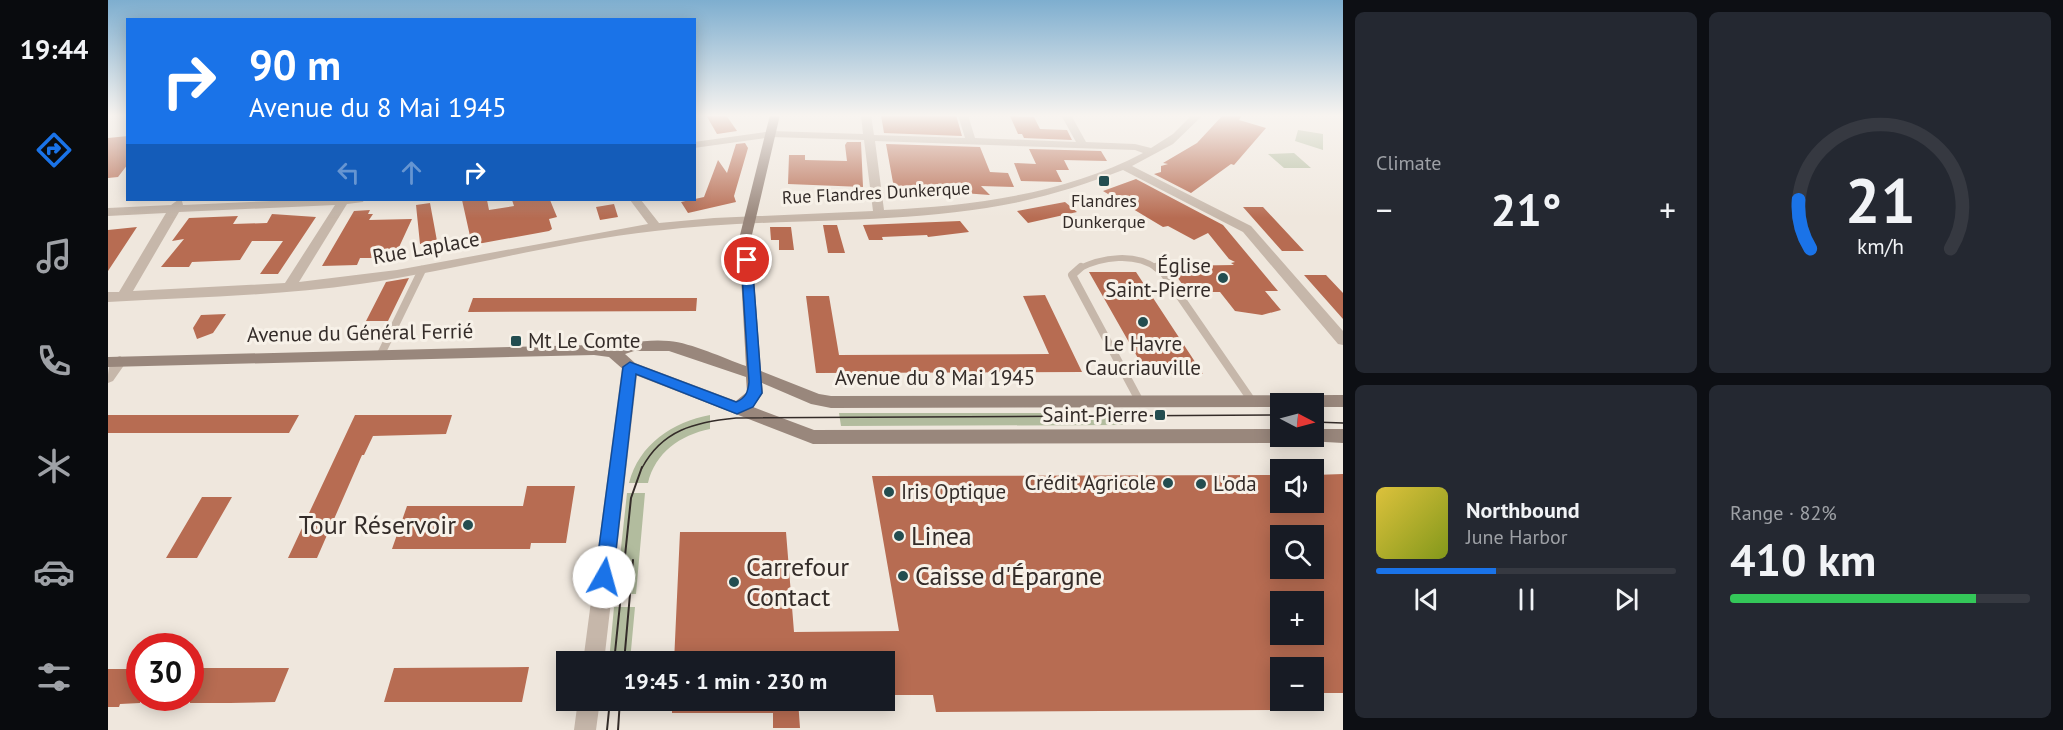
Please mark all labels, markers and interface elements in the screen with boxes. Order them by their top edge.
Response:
text: 19:44 [20,32,88,66]
text: 90 m [249,37,341,92]
icon: right [150,42,228,120]
text: Avenue du 8 Mai 1945 [249,90,507,124]
icon: directions [33,129,75,171]
text: Climate [1376,150,1442,176]
icon: left [332,156,365,189]
icon: ahead [395,156,428,189]
icon: right [458,156,491,189]
text: 21 [1845,159,1915,240]
marker: Flandres Dunkerque [1097,174,1111,188]
street label: Rue Flandres Dunkerque [781,176,971,209]
text: 21° [1491,180,1561,238]
text: − [1376,188,1393,231]
text: + [1659,188,1676,231]
place label: Flandres Dunkerque [1062,189,1146,233]
street label: Rue Laplace [370,225,482,270]
text: km/h [1856,233,1903,261]
pin [721,234,772,285]
icon: music [33,235,75,277]
icon: arrive [730,243,763,276]
place label: Église Saint-Pierre [1105,252,1211,303]
marker: Église Saint-Pierre [1216,271,1230,285]
marker: Le Havre Caucriauville [1136,315,1150,329]
street label: Avenue du Général Ferrié [247,317,473,348]
place label: Mt Le Comte [528,327,640,354]
place label: Le Havre Caucriauville [1085,330,1201,381]
marker: Mt Le Comte [509,334,523,348]
icon: phone [33,340,75,382]
street label: Avenue du 8 Mai 1945 [835,364,1035,391]
north arrow [1270,393,1324,447]
map controls [1270,393,1324,711]
place label: Saint-Pierre [1042,401,1148,428]
marker: Saint-Pierre [1153,408,1167,422]
icon: climate [33,445,75,487]
button: sound [1270,459,1324,513]
place label: Crédit Agricole [1024,469,1156,496]
place label: L'oda [1213,470,1257,497]
marker: Crédit Agricole [1161,476,1175,490]
marker: L'oda [1194,477,1208,491]
place label: Iris Optique [901,478,1006,505]
marker: Iris Optique [882,485,896,499]
text: Northbound [1466,496,1580,524]
text: Range · 82% [1730,500,1837,526]
place label: Tour Réservoir [299,508,456,541]
marker: Tour Réservoir [461,518,475,532]
place label: Linea [911,519,972,552]
text: June Harbor [1466,524,1568,550]
button: search [1270,525,1324,579]
marker: Linea [892,529,906,543]
text: 410 km [1730,530,1876,588]
position arrow [572,545,636,609]
place label: Carrefour Contact [746,550,849,613]
icon: car [33,551,75,593]
place label: Caisse d'Épargne [915,559,1102,592]
marker: Caisse d'Épargne [896,569,910,583]
marker: Carrefour Contact [727,575,741,589]
icon: previous [1410,583,1443,616]
icon: pause [1510,583,1543,616]
icon: next [1610,583,1643,616]
button: + [1270,591,1324,645]
speed limit sign: 30 [126,633,204,711]
icon: filters [33,656,75,698]
button: − [1270,657,1324,711]
text: 19:45 · 1 min · 230 m [624,667,827,695]

